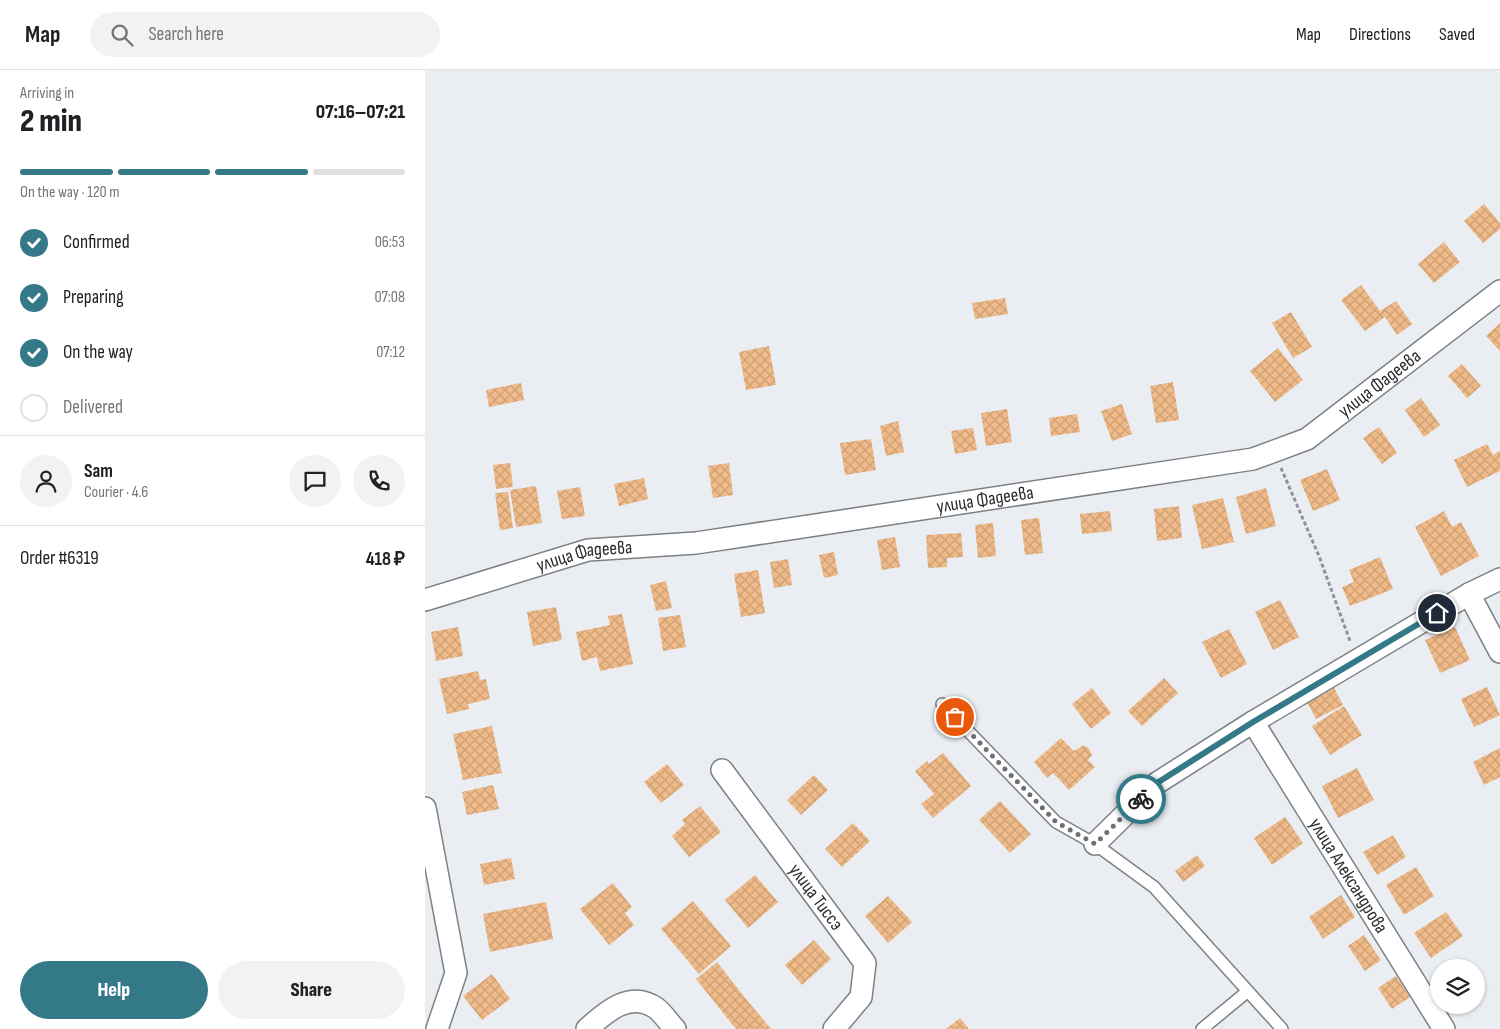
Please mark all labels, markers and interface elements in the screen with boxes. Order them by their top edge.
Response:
search box [90,12,440,57]
text: Map [25,20,60,49]
icon: search [108,21,136,49]
text: Search here [148,23,224,46]
text: Map [1296,24,1321,45]
text: Directions [1349,24,1411,45]
text: Saved [1439,24,1475,45]
text: Arriving in [20,84,74,103]
text: 07:16–07:21 [316,101,405,124]
text: 2 min [20,102,82,141]
text: On the way · 120 m [20,183,119,202]
icon: check [20,229,48,257]
text: Confirmed [63,231,130,254]
text: 06:53 [375,233,405,252]
icon: check [20,284,48,312]
text: Preparing [63,286,124,309]
text: 07:08 [374,288,405,307]
icon: check [20,339,48,367]
text: On the way [63,341,133,364]
text: 07:12 [376,343,405,362]
street label: улица Фадеева [1334,345,1425,422]
text: Delivered [63,396,123,419]
button: person [20,455,72,507]
button: chat [289,455,341,507]
button: phone [353,455,405,507]
text: Sam [84,460,113,483]
street label: улица Фадеева [935,481,1035,518]
text: Courier · 4.6 [84,483,148,502]
street label: улица Фадеева [534,536,633,577]
text: Order #6319 [20,547,99,570]
text: 418 ₽ [366,548,405,571]
pin [1416,592,1458,634]
icon: home [1423,599,1451,627]
pin [934,696,976,738]
icon: bag [941,703,969,731]
courier [1116,774,1166,824]
icon: bike [1127,785,1155,813]
street label: улица Александрова [1304,814,1393,938]
street label: улица Тиссэ [784,859,848,935]
map controls [1430,959,1485,1014]
button: layers [1430,959,1485,1014]
button: Help [20,961,208,1019]
button: Share [218,961,405,1019]

